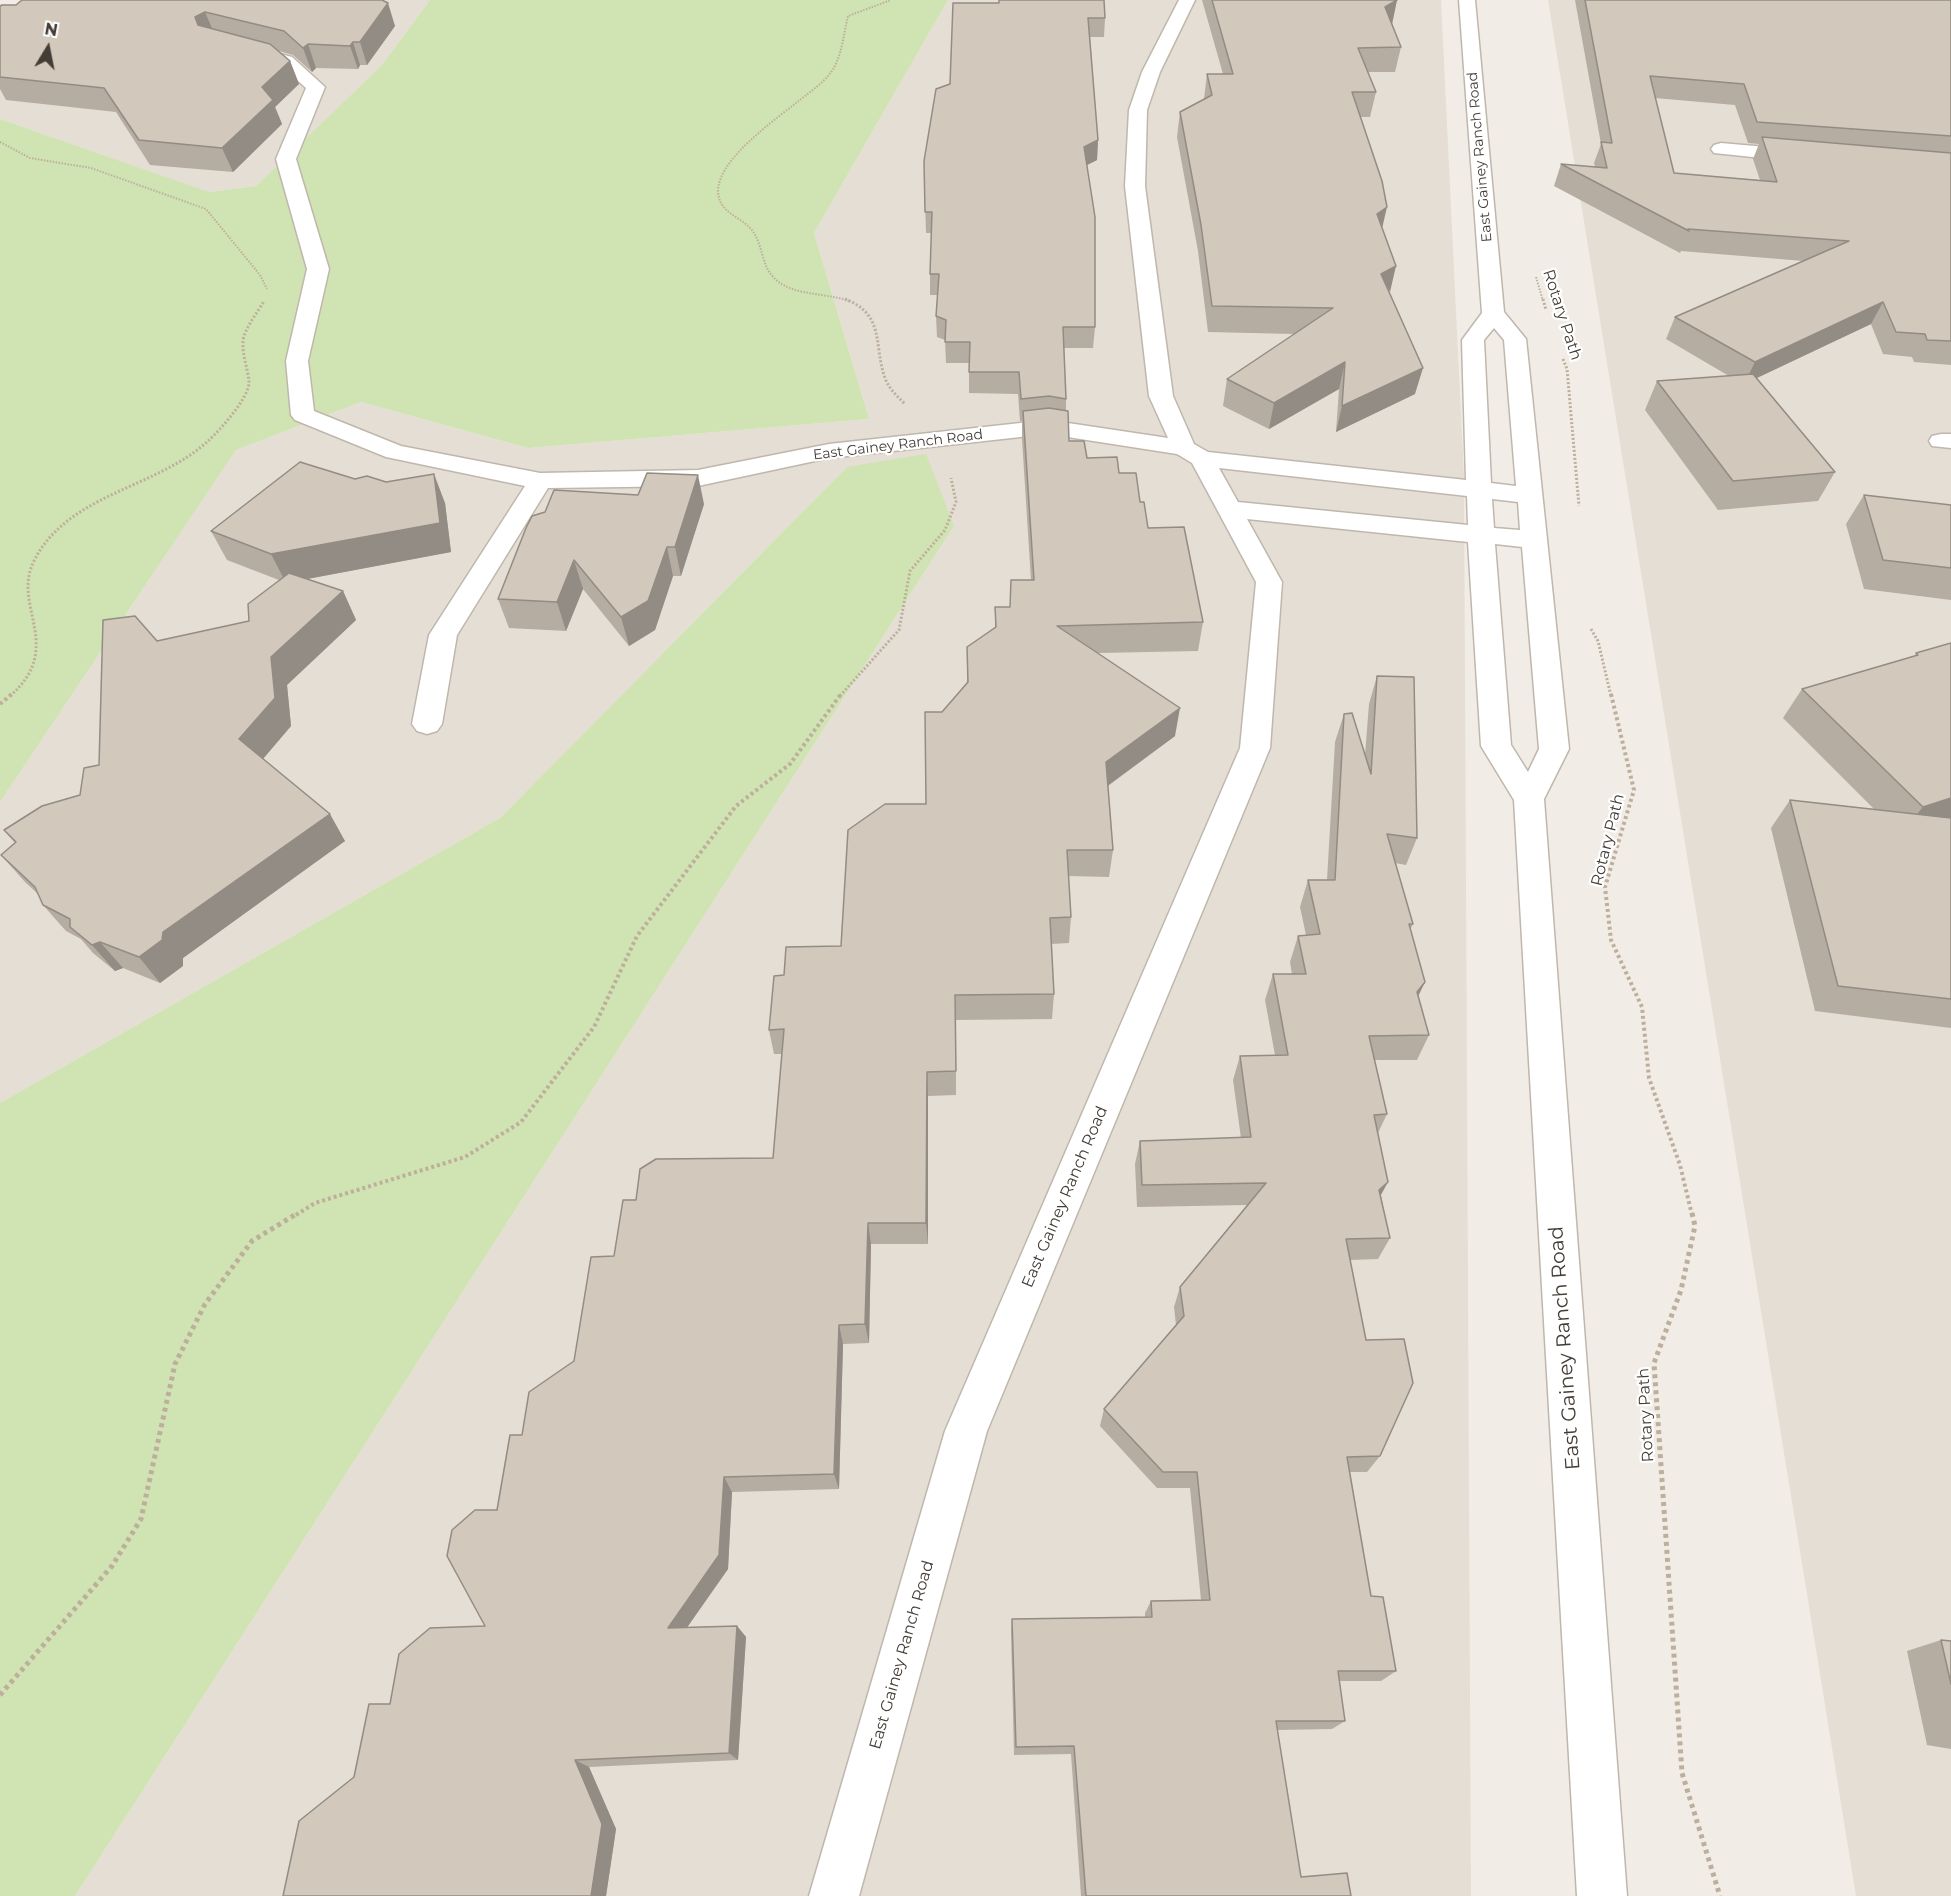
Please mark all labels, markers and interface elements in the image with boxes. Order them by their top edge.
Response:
north arrow [18,18,78,78]
text: N [43,19,59,40]
street label: East Gainey Ranch Road [1464,71,1496,243]
street label: Rotary Path [1538,267,1586,363]
street label: East Gainey Ranch Road [812,426,984,464]
street label: Rotary Path [1587,792,1629,888]
street label: East Gainey Ranch Road [1018,1103,1112,1291]
street label: East Gainey Ranch Road [1545,1225,1585,1471]
street label: Rotary Path [1634,1367,1658,1463]
street label: East Gainey Ranch Road [866,1558,938,1752]

